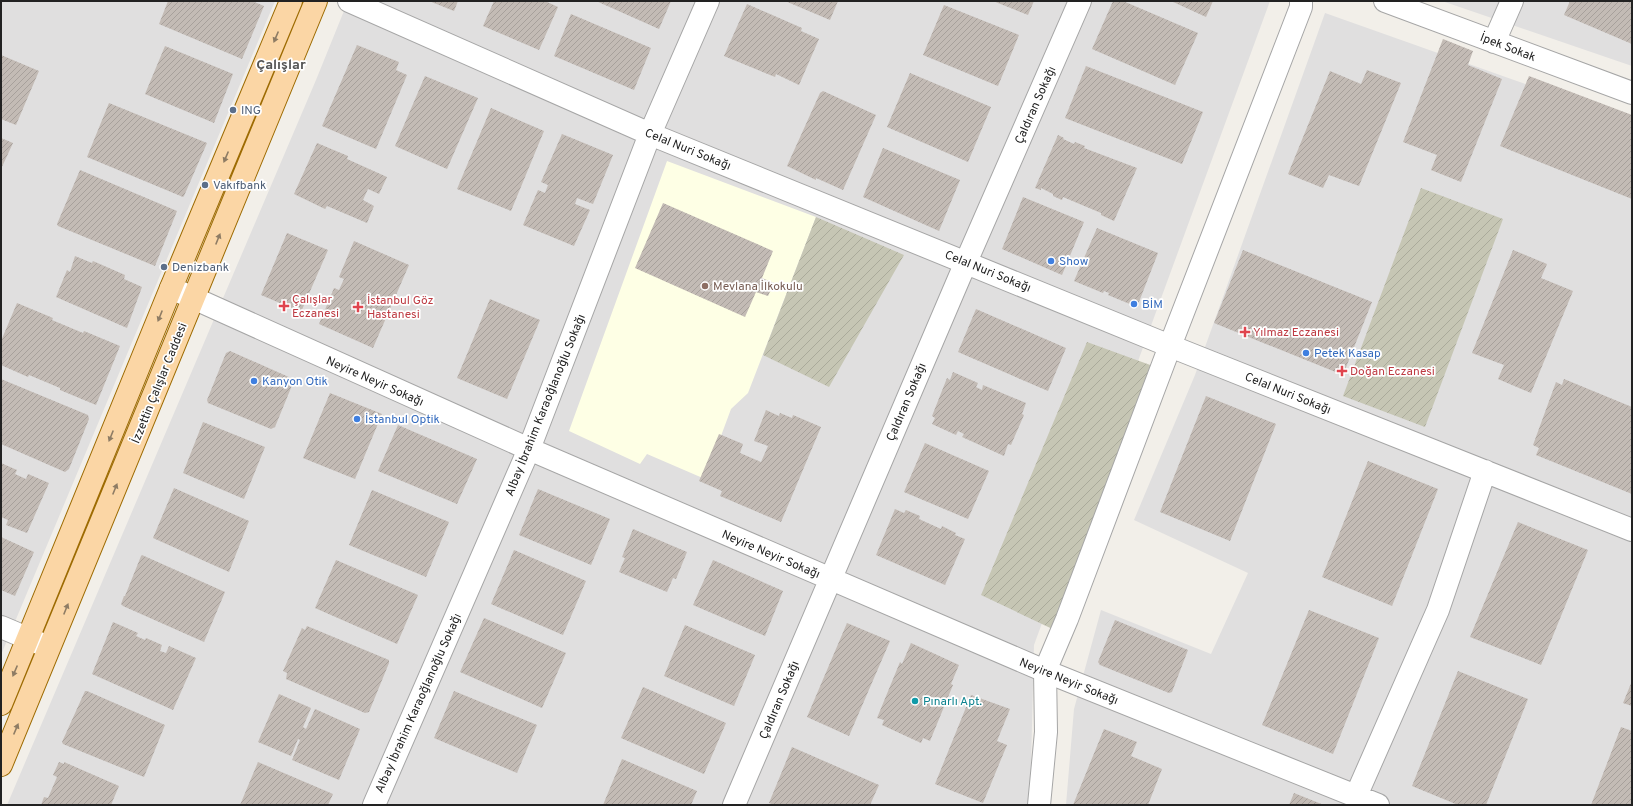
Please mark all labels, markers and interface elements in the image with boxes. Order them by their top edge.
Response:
street label: İpek Sokak [1477,30,1538,66]
one-way arrow [272,31,279,43]
district label: Çalışlar [256,57,306,74]
street label: Çaldıran Sokağı [1012,64,1060,147]
place label: ING [241,103,261,119]
marker: ING [228,105,238,115]
street label: Celal Nuri Sokağı [642,125,733,175]
one-way arrow [222,151,228,163]
place label: Vakıfbank [213,178,266,194]
marker: Vakıfbank [200,180,210,190]
one-way arrow [215,234,221,245]
street label: Celal Nuri Sokağı [942,247,1033,297]
place label: Show [1059,254,1089,270]
marker: Show [1046,256,1056,266]
place label: Denizbank [172,260,229,276]
marker: Denizbank [159,262,169,272]
place label: Mevlana İlkokulu [713,279,803,295]
marker: Mevlana İlkokulu [700,281,710,291]
place label: Çalışlar Eczanesi [292,292,339,322]
place label: İstanbul Göz Hastanesi [367,293,434,323]
place label: BİM [1142,297,1163,313]
marker: BİM [1129,299,1139,309]
marker: Çalışlar Eczanesi [279,301,289,311]
marker: İstanbul Göz Hastanesi [352,301,364,313]
one-way arrow [156,310,162,322]
street label: Albay İbrahim Karaoğlanoğlu Sokağı [502,312,590,499]
street label: İzzettin Çalışlar Caddesi [128,321,191,446]
place label: Yılmaz Eczanesi [1253,325,1339,341]
marker: Yılmaz Eczanesi [1240,327,1250,337]
place label: Petek Kasap [1314,346,1381,362]
marker: Petek Kasap [1301,348,1311,358]
street label: Neyire Neyir Sokağı [323,353,426,411]
street label: Çaldıran Sokağı [883,361,931,444]
place label: Doğan Eczanesi [1350,364,1435,380]
marker: Doğan Eczanesi [1337,366,1347,376]
street label: Celal Nuri Sokağı [1242,369,1333,419]
place label: Kanyon Otik [262,374,328,390]
marker: Kanyon Otik [249,376,259,386]
place label: İstanbul Optik [365,412,440,428]
marker: İstanbul Optik [352,414,362,424]
one-way arrow [107,431,113,443]
one-way arrow [113,483,119,495]
street label: Neyire Neyir Sokağı [719,527,822,583]
one-way arrow [63,603,69,615]
street label: Albay İbrahim Karaoğlanoğlu Sokağı [372,611,466,796]
street label: Neyire Neyir Sokağı [1017,655,1121,709]
street label: Çaldıran Sokağı [756,659,804,742]
one-way arrow [11,665,18,677]
place label: Pınarlı Apt. [923,694,982,710]
marker: Pınarlı Apt. [910,696,920,706]
one-way arrow [13,724,19,735]

